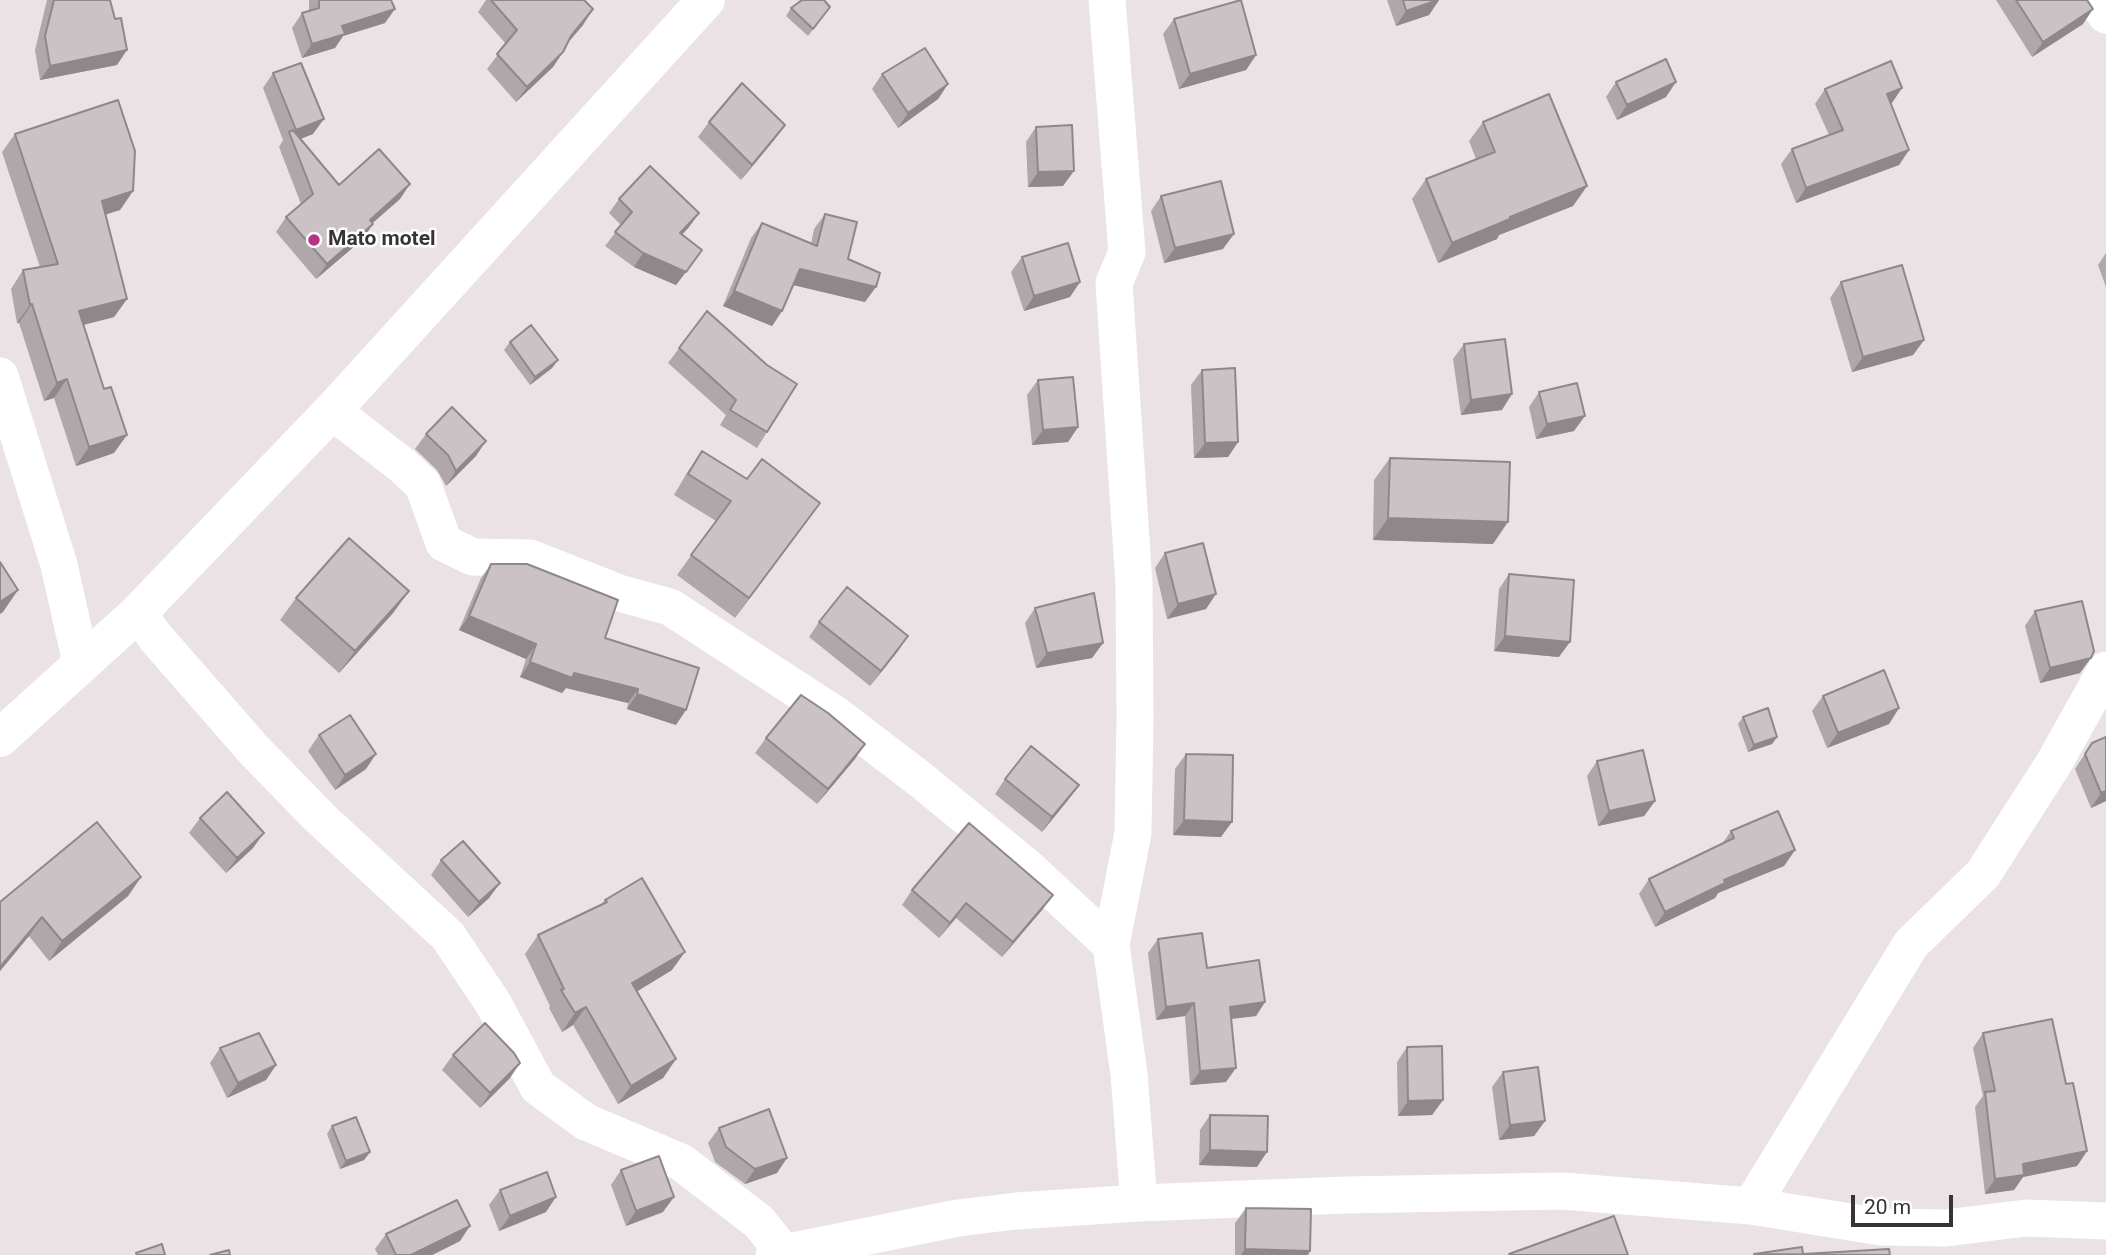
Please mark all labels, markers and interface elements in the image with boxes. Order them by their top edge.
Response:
place label: Mato motel [328,227,436,253]
marker: Mato motel [306,232,322,248]
scale bar [1854,1182,1955,1226]
text: 20 m [1864,1195,1911,1219]

